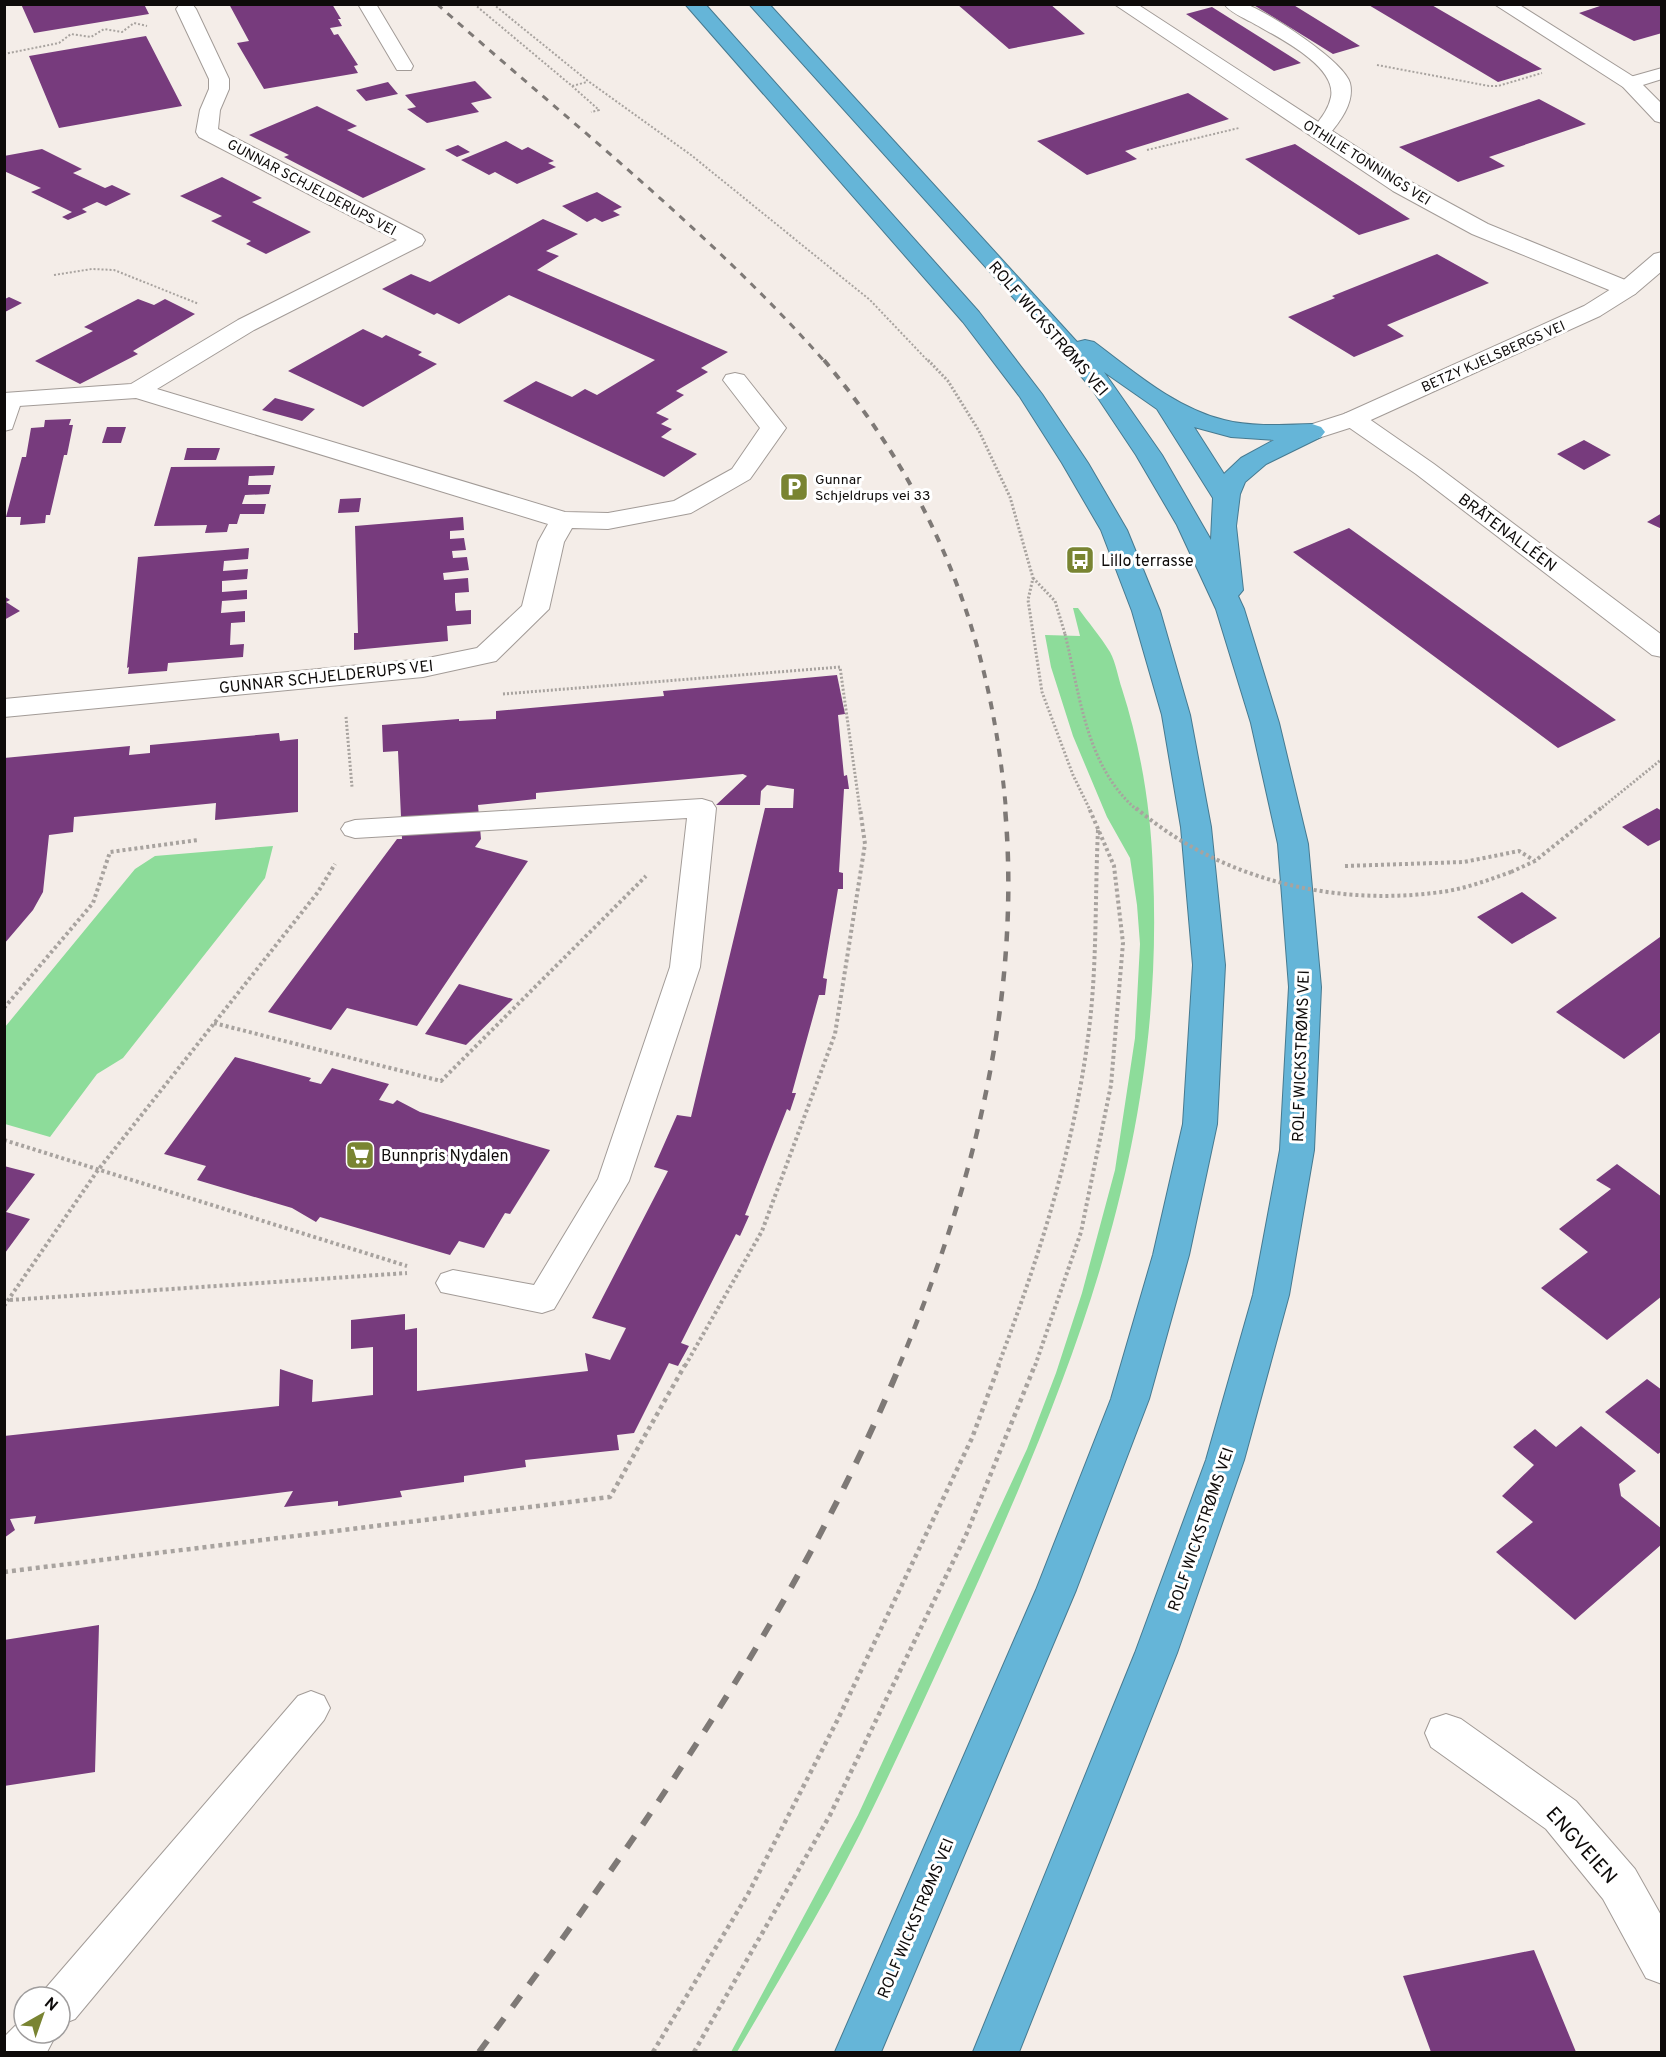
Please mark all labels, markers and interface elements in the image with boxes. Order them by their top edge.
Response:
street label: OTHILIE TONNINGS VEI [1299,117,1433,209]
street label: GUNNAR SCHJELDERUPS VEI [224,137,399,240]
street label: ROLF WICKSTRØMS VEI [984,258,1111,401]
street label: BETZY KJELSBERGS VEI [1419,318,1568,397]
parking icon: Gunnar Schjeldrups vei 33 [778,471,810,503]
place label: Gunnar Schjeldrups vei 33 [815,472,930,505]
street label: BRÅTENALLÉEN [1454,488,1561,577]
bus stop icon: Lillo terrasse [1064,544,1096,576]
place label: Lillo terrasse [1101,552,1194,572]
street label: GUNNAR SCHJELDERUPS VEI [218,657,434,699]
street label: ROLF WICKSTRØMS VEI [1289,970,1315,1142]
supermarket icon: Bunnpris Nydalen [344,1139,376,1171]
place label: Bunnpris Nydalen [381,1147,509,1167]
street label: ROLF WICKSTRØMS VEI [1164,1445,1239,1614]
street label: ENGVEIEN [1539,1802,1622,1890]
street label: ROLF WICKSTRØMS VEI [874,1836,960,2002]
north arrow [12,1985,72,2045]
text: N [40,1994,61,2016]

